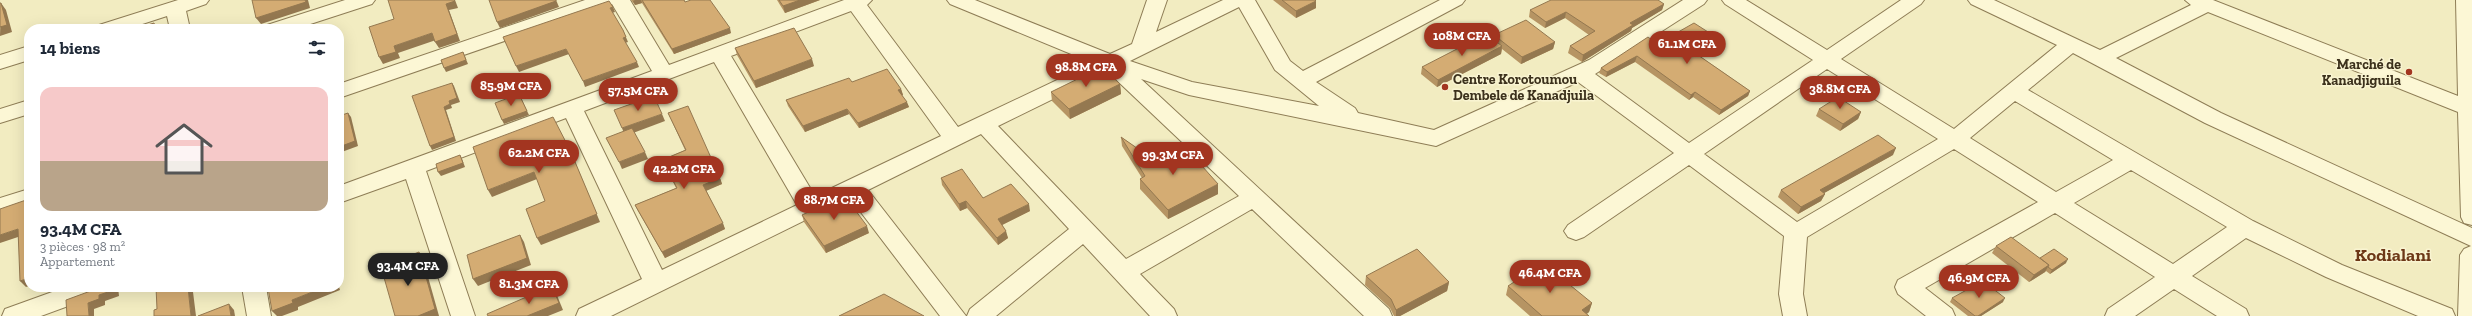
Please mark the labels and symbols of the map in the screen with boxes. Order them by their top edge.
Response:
pin: 108M CFA [1421,23,1503,57]
pin: 61.1M CFA [1641,31,1733,65]
pin: 98.8M CFA [1040,54,1132,88]
place label: Marché de Kanadjiguila [2322,56,2401,89]
marker: Marché de Kanadjiguila [2404,67,2414,77]
place label: Centre Korotoumou Dembele de Kanadjuila [1453,71,1594,104]
pin: 85.9M CFA [465,73,557,107]
pin: 38.8M CFA [1794,76,1886,110]
pin: 57.5M CFA [592,78,684,112]
marker: Centre Korotoumou Dembele de Kanadjuila [1440,82,1450,92]
pin: 62.2M CFA [493,140,585,174]
pin: 99.3M CFA [1127,142,1219,176]
pin: 42.2M CFA [638,156,730,190]
pin: 88.7M CFA [788,187,880,221]
district label: Kodialani [2355,244,2432,266]
pin: 93.4M CFA [362,253,454,287]
pin: 46.4M CFA [1504,260,1596,294]
pin: 46.9M CFA [1933,265,2025,299]
pin: 81.3M CFA [483,271,575,305]

